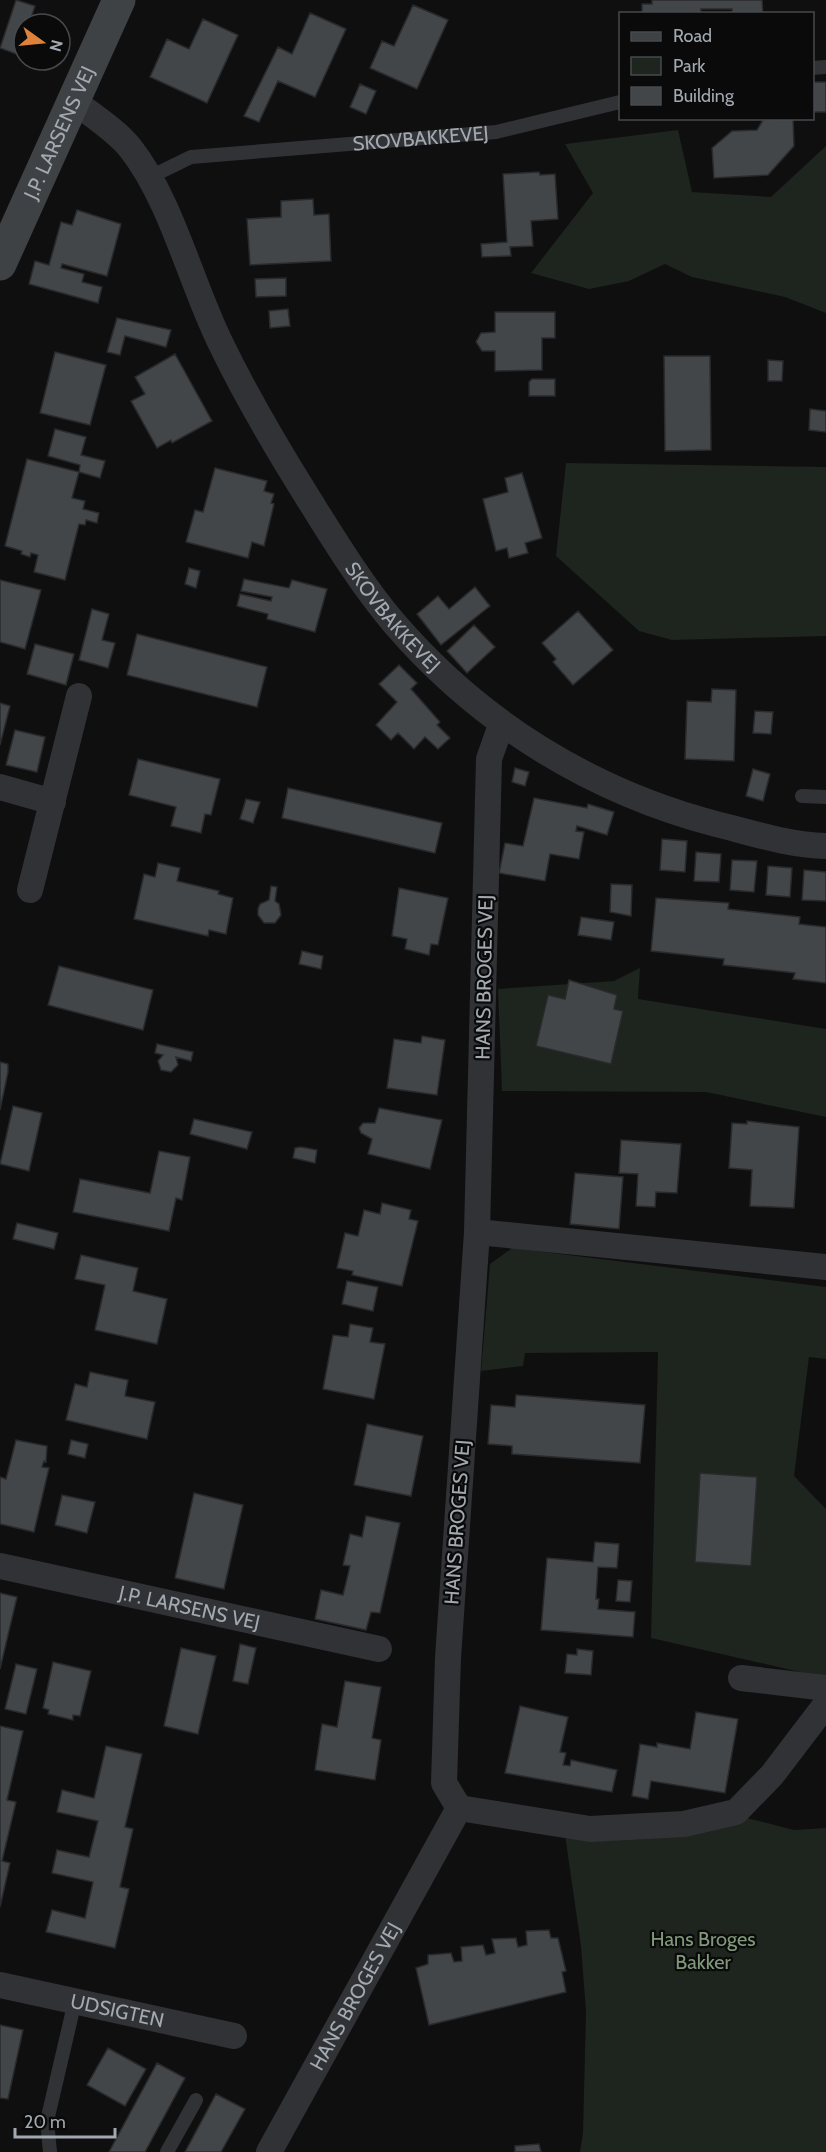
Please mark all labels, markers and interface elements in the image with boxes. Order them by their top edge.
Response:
north arrow [12,12,72,72]
legend [619,12,814,120]
text: Road [673,25,712,47]
text: N [45,38,67,54]
text: Park [673,55,706,77]
street label: J.P. LARSENS VEJ [18,62,100,204]
text: Building [673,85,735,107]
street label: SKOVBAKKEVEJ [352,121,489,156]
street label: SKOVBAKKEVEJ [340,557,445,677]
street label: HANS BROGES VEJ [471,894,497,1060]
street label: HANS BROGES VEJ [439,1439,475,1605]
street label: J.P. LARSENS VEJ [116,1580,262,1635]
street label: HANS BROGES VEJ [305,1918,406,2074]
park label: Hans Broges Bakker [651,1927,755,1974]
street label: UDSIGTEN [68,1989,166,2032]
scale bar [15,2101,116,2139]
text: 20 m [24,2111,66,2133]

